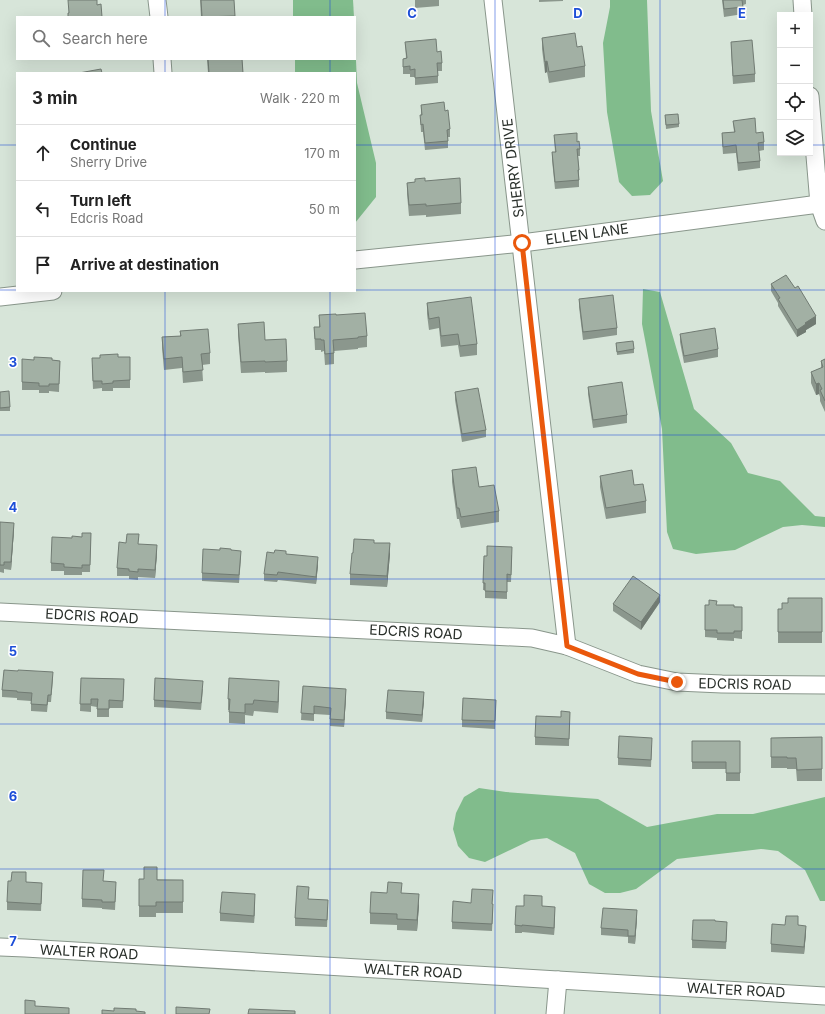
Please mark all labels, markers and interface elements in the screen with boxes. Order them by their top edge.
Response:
text: C [407,5,417,21]
text: D [573,5,583,21]
text: E [738,5,746,21]
map controls [777,12,813,156]
button: + [777,12,813,48]
search box [16,16,356,60]
icon: search [30,27,52,49]
text: Search here [62,29,148,48]
button: − [777,48,813,84]
button: locate [777,84,813,120]
text: 3 min [32,88,78,108]
text: Walk · 220 m [260,90,340,106]
street label: SHERRY DRIVE [498,117,527,219]
button: layers [777,120,813,156]
text: Continue [70,135,137,154]
icon: ahead [32,142,54,164]
text: 170 m [304,145,340,161]
text: Sherry Drive [70,154,147,170]
text: Turn left [70,191,131,210]
icon: left [32,198,54,220]
text: 50 m [309,201,340,217]
text: Edcris Road [70,210,143,226]
street label: ELLEN LANE [544,219,630,248]
route start [513,234,531,252]
icon: arrive [32,254,54,276]
text: Arrive at destination [70,255,219,274]
text: 3 [9,354,17,370]
text: 4 [9,499,18,515]
street label: EDCRIS ROAD [45,605,139,626]
street label: EDCRIS ROAD [369,621,463,642]
text: 5 [9,643,17,659]
route end [668,673,686,691]
street label: EDCRIS ROAD [698,674,792,693]
text: 6 [9,788,17,804]
text: 7 [9,933,17,949]
street label: WALTER ROAD [39,940,139,963]
street label: WALTER ROAD [363,959,463,982]
street label: WALTER ROAD [686,978,786,1001]

